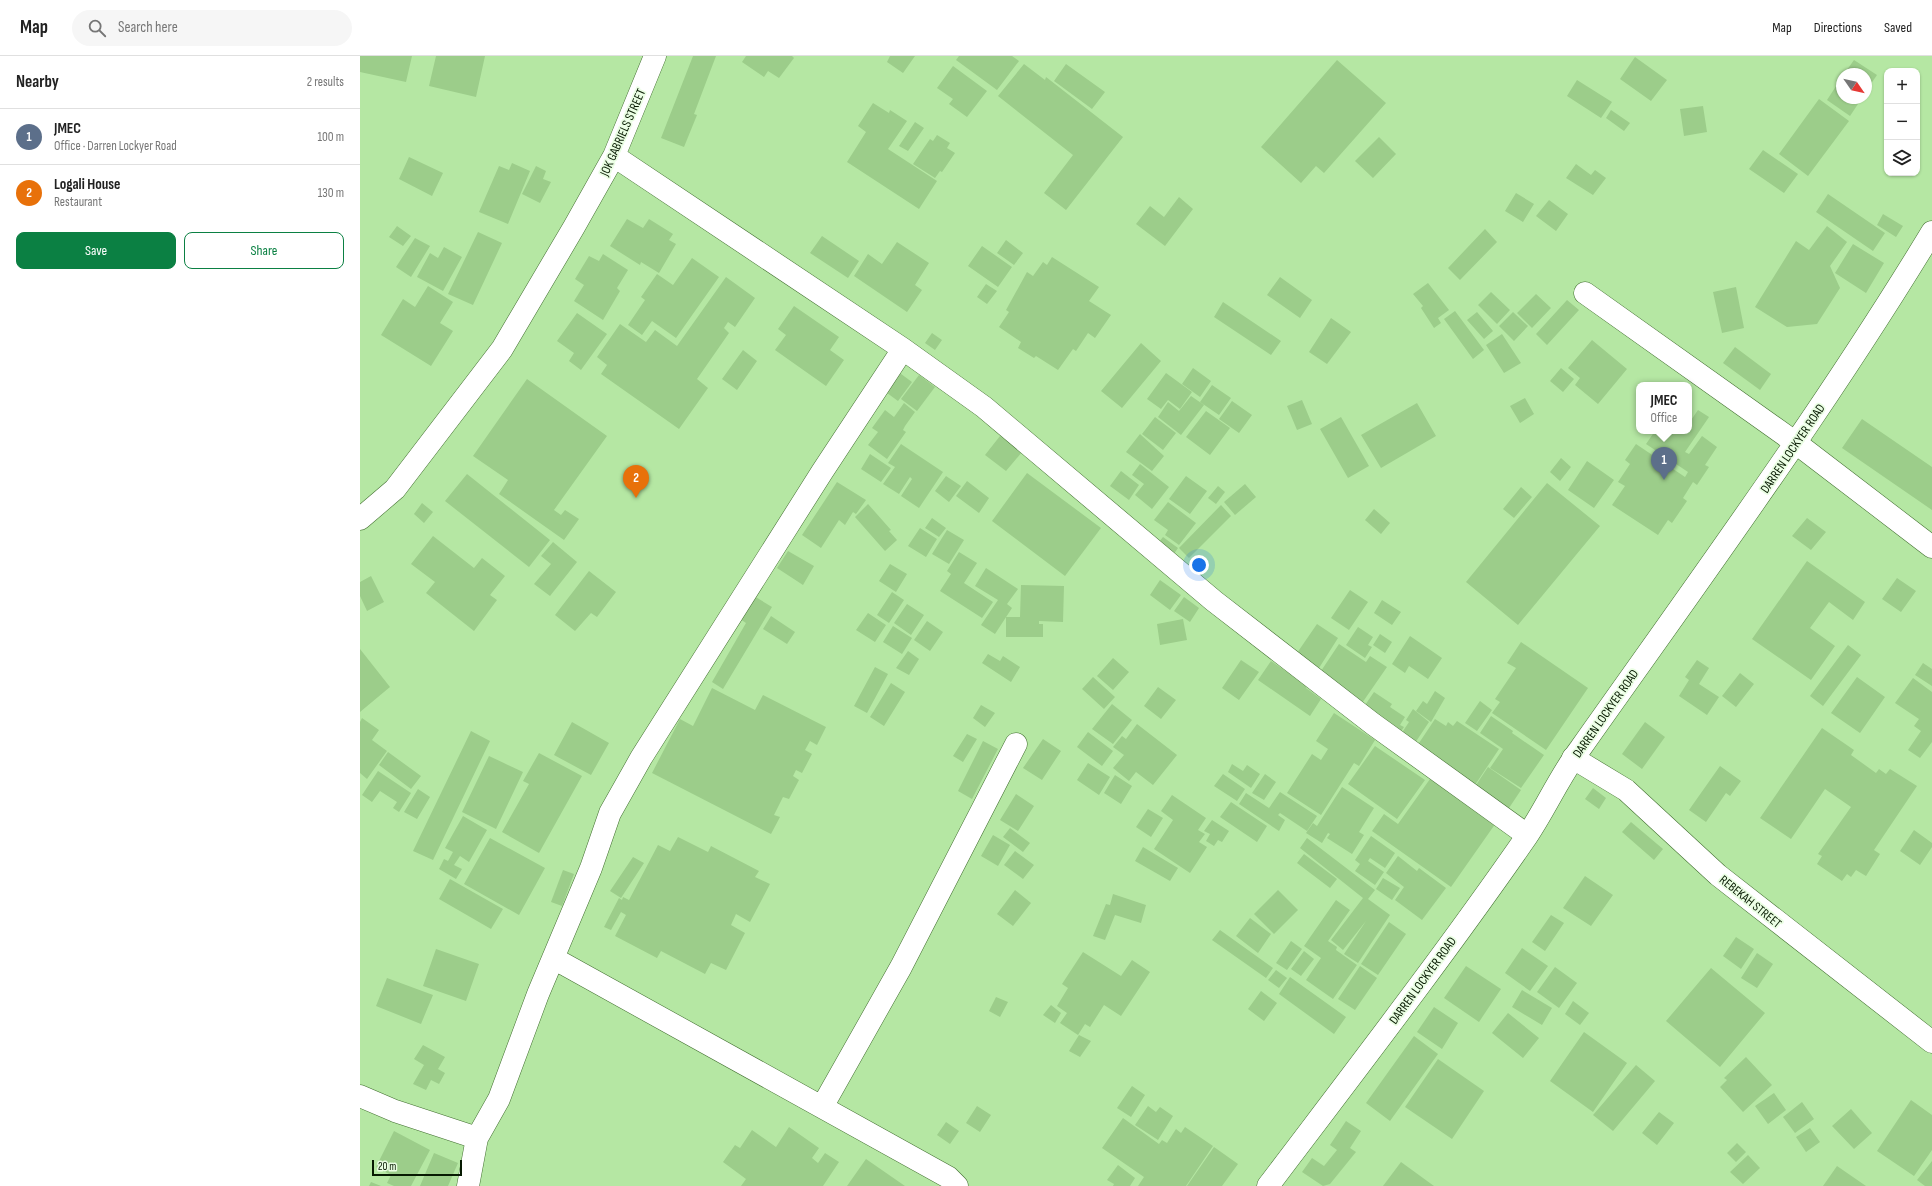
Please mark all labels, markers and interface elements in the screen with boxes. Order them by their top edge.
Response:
search box [72,10,352,46]
text: Map [20,16,48,39]
icon: search [86,17,108,39]
text: Search here [118,18,178,37]
text: Map [1772,19,1792,36]
text: Directions [1814,19,1862,36]
text: Saved [1884,19,1912,36]
north arrow [1836,68,1872,104]
map controls [1884,68,1920,176]
button: + [1884,68,1920,104]
text: Nearby [16,72,59,92]
text: 2 results [307,74,344,90]
street label: JOK GABRIELS STREET [596,86,649,180]
button: − [1884,104,1920,140]
text: JMEC [54,119,81,138]
text: 1 [26,129,32,145]
text: 100 m [317,129,344,145]
text: Office · Darren Lockyer Road [54,138,177,154]
button: layers [1884,140,1920,176]
text: Logali House [54,175,121,194]
text: 2 [26,185,32,201]
text: 130 m [318,185,344,201]
text: Restaurant [54,194,102,210]
button: Save [16,232,176,269]
button: Share [184,232,344,269]
popup [1636,382,1692,434]
text: JMEC [1651,391,1677,410]
street label: DARREN LOCKYER ROAD [1757,401,1829,496]
text: Office [1651,410,1677,426]
pin: 1 [1651,447,1677,480]
pin: 2 [623,465,649,498]
your location [1189,555,1209,575]
street label: DARREN LOCKYER ROAD [1569,666,1642,761]
street label: REBEKAH STREET [1716,872,1785,932]
street label: DARREN LOCKYER ROAD [1386,934,1460,1027]
scale bar [372,1158,462,1177]
text: 20 m [378,1160,396,1173]

